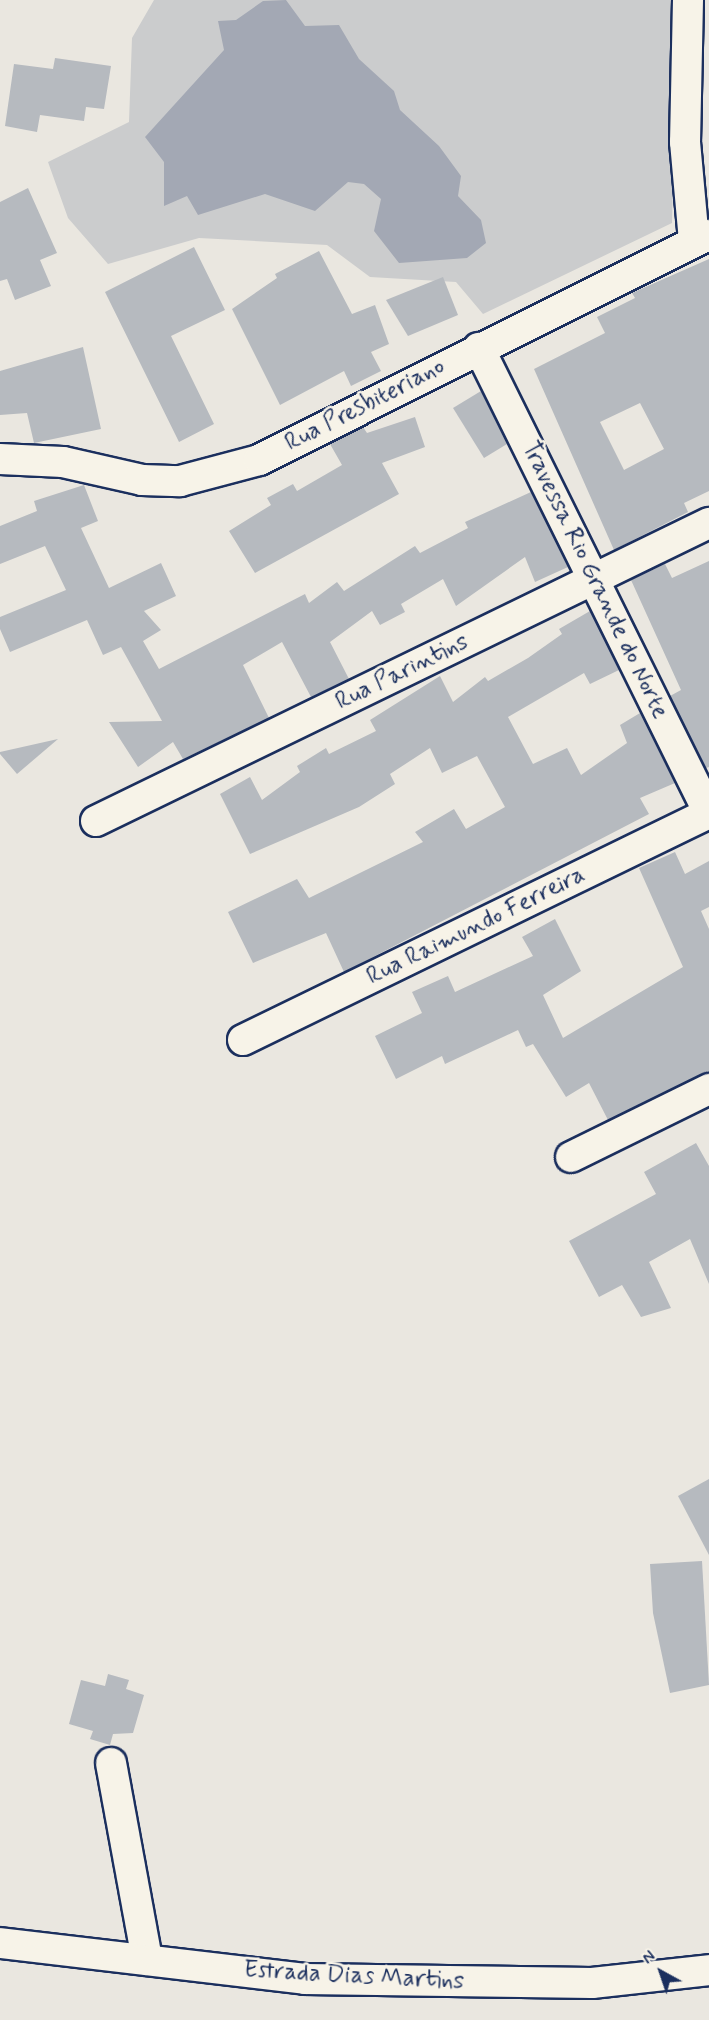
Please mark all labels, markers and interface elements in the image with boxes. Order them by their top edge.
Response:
street label: Rua Presbiteriano [281,353,449,457]
street label: Travessa Rio Grande do Norte [516,438,674,722]
street label: Rua Parintins [332,628,472,716]
street label: Rua Raimundo Ferreira [361,860,591,992]
north arrow [631,1942,691,2002]
text: N [638,1946,660,1969]
street label: Estrada Dias Martins [245,1956,463,1996]

